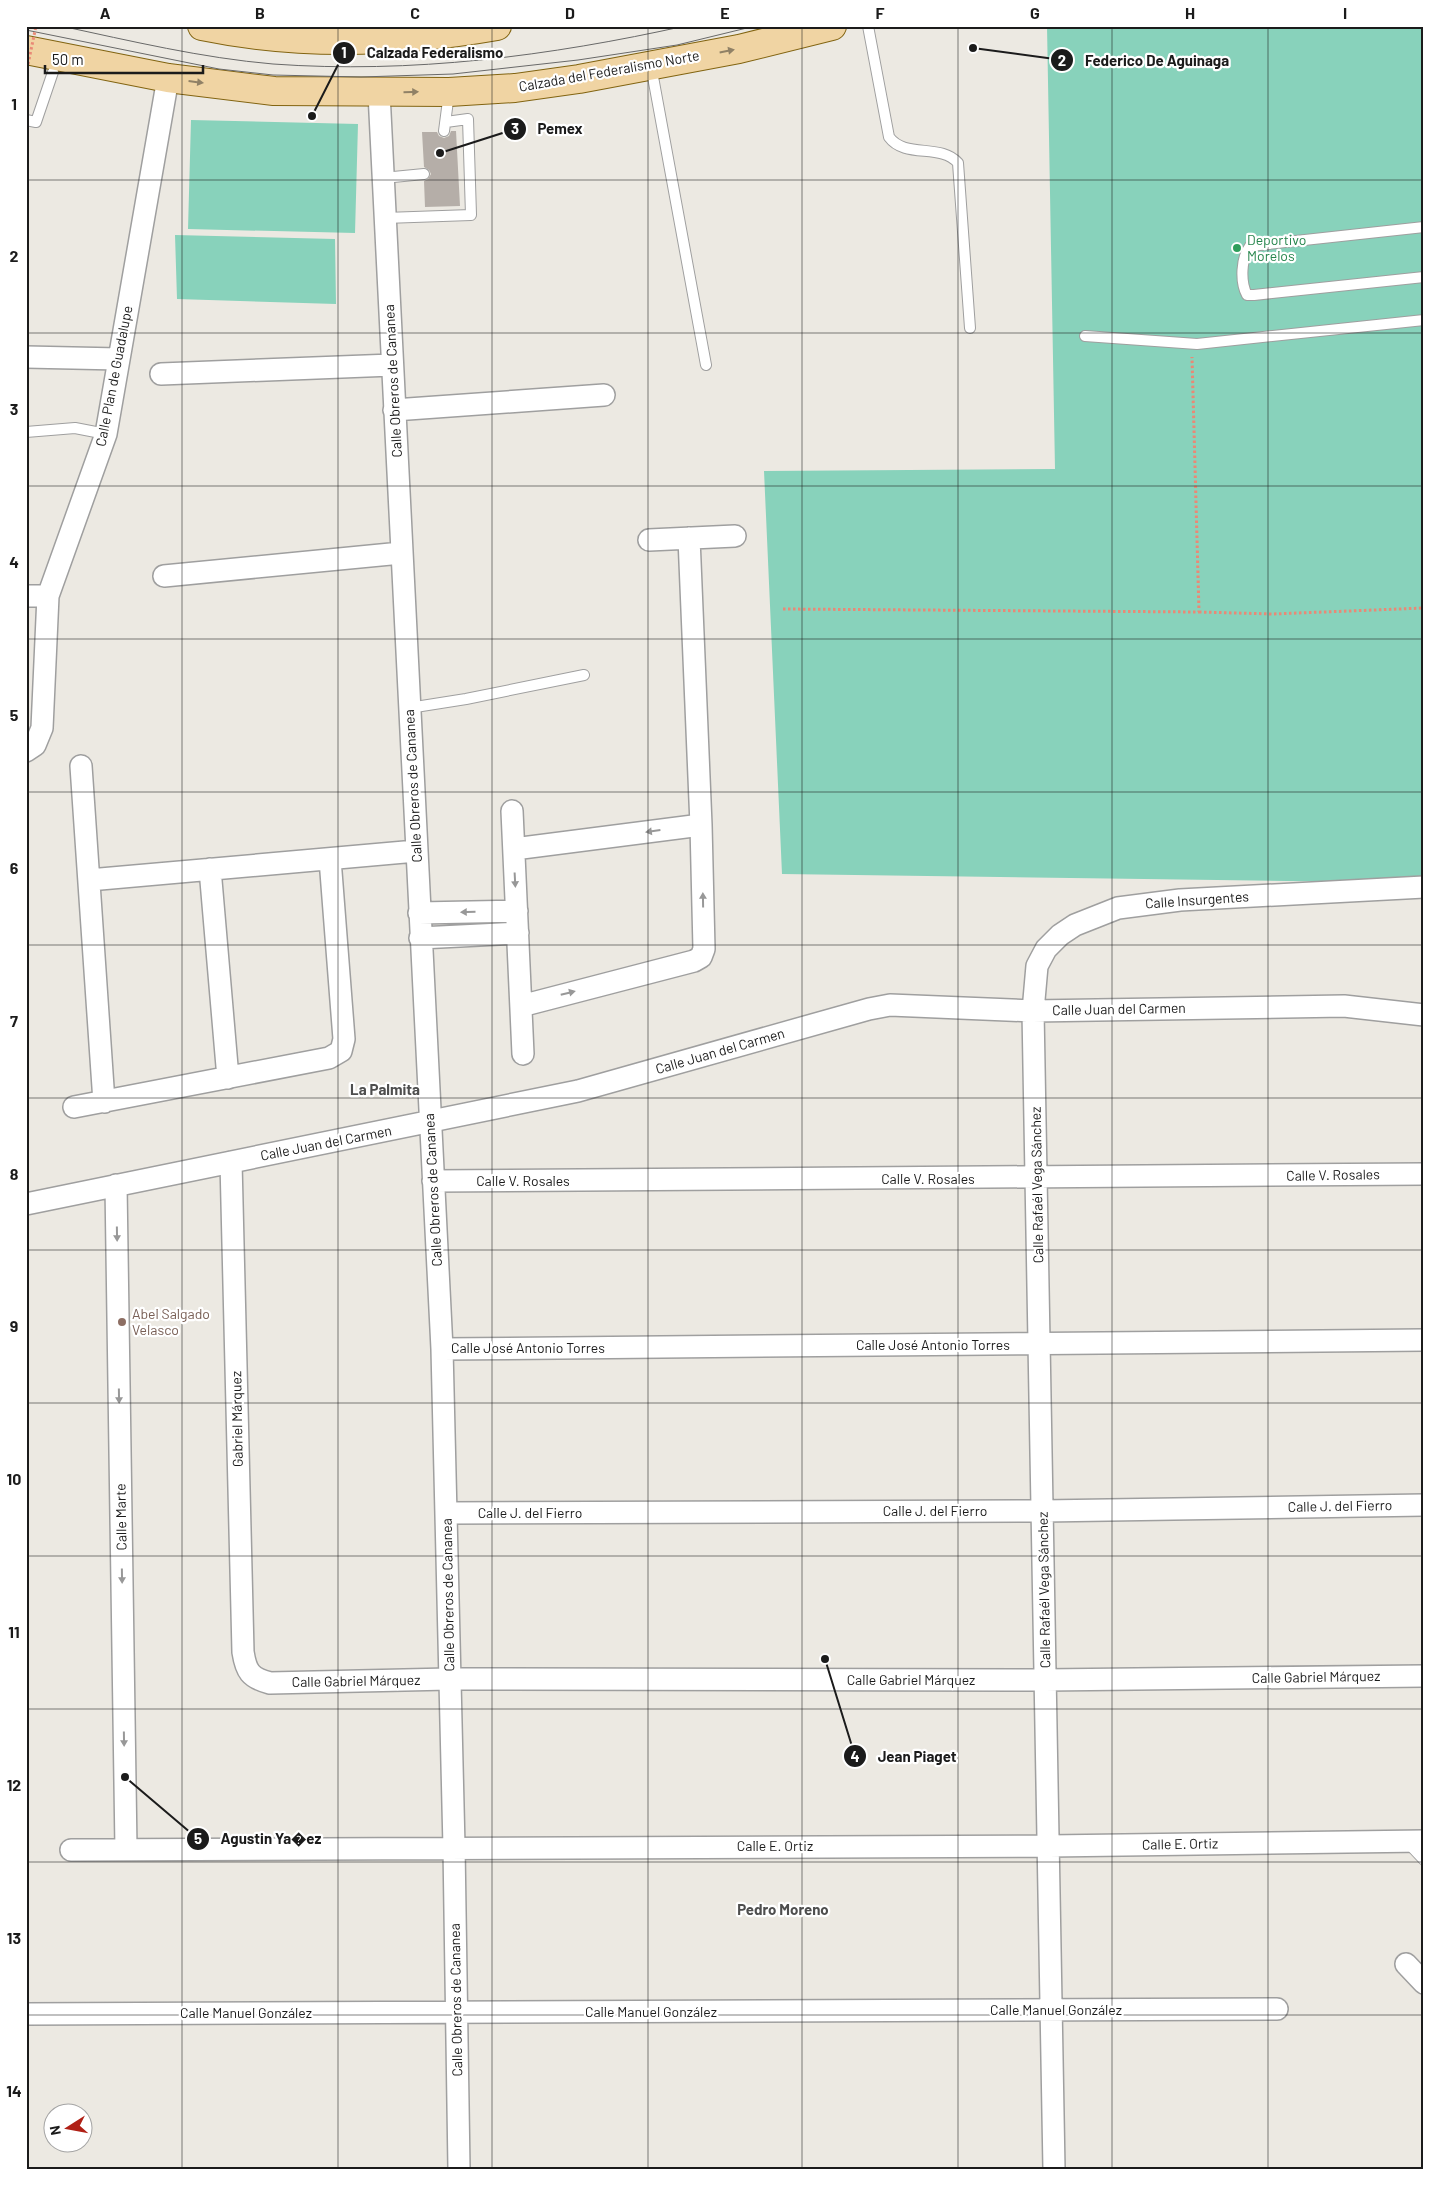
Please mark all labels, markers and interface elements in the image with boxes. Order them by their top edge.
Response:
text: A [100,3,111,22]
text: B [255,3,265,22]
text: C [410,3,420,22]
text: D [565,3,575,22]
text: E [720,3,730,22]
text: F [876,3,885,22]
text: G [1030,3,1040,22]
text: H [1185,3,1195,22]
text: I [1343,3,1347,22]
callout: Calzada Federalismo [332,38,513,68]
scale bar [45,42,202,74]
text: 1 [341,43,347,61]
text: Calzada Federalismo [367,43,503,61]
callout: Federico De Aguinaga [1050,45,1239,75]
street label: Calzada del Federalismo Norte [517,46,701,95]
one-way arrow [720,47,736,55]
text: 50 m [52,50,84,68]
text: 2 [1058,51,1066,69]
text: Federico De Aguinaga [1085,51,1229,69]
one-way arrow [189,78,205,86]
one-way arrow [403,88,419,96]
text: 1 [11,94,17,113]
callout: Pemex [502,114,593,144]
text: 3 [511,119,519,137]
text: Pemex [537,119,583,137]
place label: Deportivo Morelos [1247,231,1306,264]
marker: Deportivo Morelos [1231,242,1243,254]
text: 2 [10,246,19,265]
street label: Calle Plan de Guadalupe [92,304,135,448]
street label: Calle Obreros de Cananea [380,304,405,458]
text: 3 [10,399,18,418]
text: 4 [9,552,19,571]
text: 5 [10,705,19,724]
street label: Calle Obreros de Cananea [400,709,425,863]
one-way arrow [645,827,661,835]
text: 6 [10,858,19,877]
one-way arrow [512,872,520,888]
street label: Calle Insurgentes [1144,887,1250,912]
one-way arrow [699,892,707,908]
one-way arrow [460,908,476,916]
one-way arrow [561,989,576,997]
street label: Calle Juan del Carmen [1052,999,1186,1018]
text: 7 [10,1011,18,1030]
street label: Calle Juan del Carmen [653,1024,786,1077]
district label: La Palmita [350,1080,420,1098]
street label: Calle Rafaél Vega Sánchez [1027,1106,1046,1264]
street label: Calle Obreros de Cananea [420,1113,445,1267]
street label: Calle Juan del Carmen [259,1121,393,1164]
text: 8 [10,1164,19,1183]
street label: Calle V. Rosales [1286,1165,1380,1184]
street label: Calle V. Rosales [881,1170,975,1187]
street label: Calle V. Rosales [476,1172,570,1189]
one-way arrow [113,1226,121,1242]
place label: Abel Salgado Velasco [132,1305,210,1338]
text: 9 [10,1316,18,1335]
marker: Abel Salgado Velasco [116,1316,128,1328]
street label: Calle José Antonio Torres [856,1336,1010,1353]
street label: Calle José Antonio Torres [451,1339,605,1356]
street label: Gabriel Márquez [227,1371,246,1467]
one-way arrow [115,1389,123,1405]
text: 10 [7,1469,21,1488]
street label: Calle Marte [111,1483,130,1551]
street label: Calle J. del Fierro [1287,1496,1392,1515]
street label: Calle J. del Fierro [883,1502,987,1519]
street label: Calle J. del Fierro [478,1504,582,1521]
street label: Calle Rafaél Vega Sánchez [1034,1511,1053,1669]
street label: Calle Obreros de Cananea [438,1518,457,1672]
one-way arrow [118,1569,126,1585]
text: 11 [8,1622,20,1641]
street label: Calle Gabriel Márquez [1252,1667,1380,1686]
street label: Calle Gabriel Márquez [292,1671,420,1690]
street label: Calle Gabriel Márquez [847,1671,975,1688]
one-way arrow [121,1731,129,1747]
callout: Jean Piaget [842,1741,966,1771]
text: 4 [850,1747,860,1765]
text: Jean Piaget [878,1747,957,1765]
text: 12 [7,1775,21,1794]
callout: Agustin Ya�ez [186,1824,331,1854]
text: 5 [194,1829,202,1847]
text: Agustin Ya�ez [221,1829,321,1847]
street label: Calle E. Ortiz [1142,1834,1218,1853]
street label: Calle E. Ortiz [737,1837,813,1854]
district label: Pedro Moreno [737,1900,829,1918]
street label: Calle Obreros de Cananea [446,1923,465,2077]
text: 13 [7,1928,21,1947]
street label: Calle Manuel González [990,2001,1122,2018]
street label: Calle Manuel González [585,2003,717,2020]
street label: Calle Manuel González [180,2004,312,2021]
text: 14 [6,2081,22,2100]
north arrow [42,2102,92,2152]
text: N [46,2124,64,2137]

